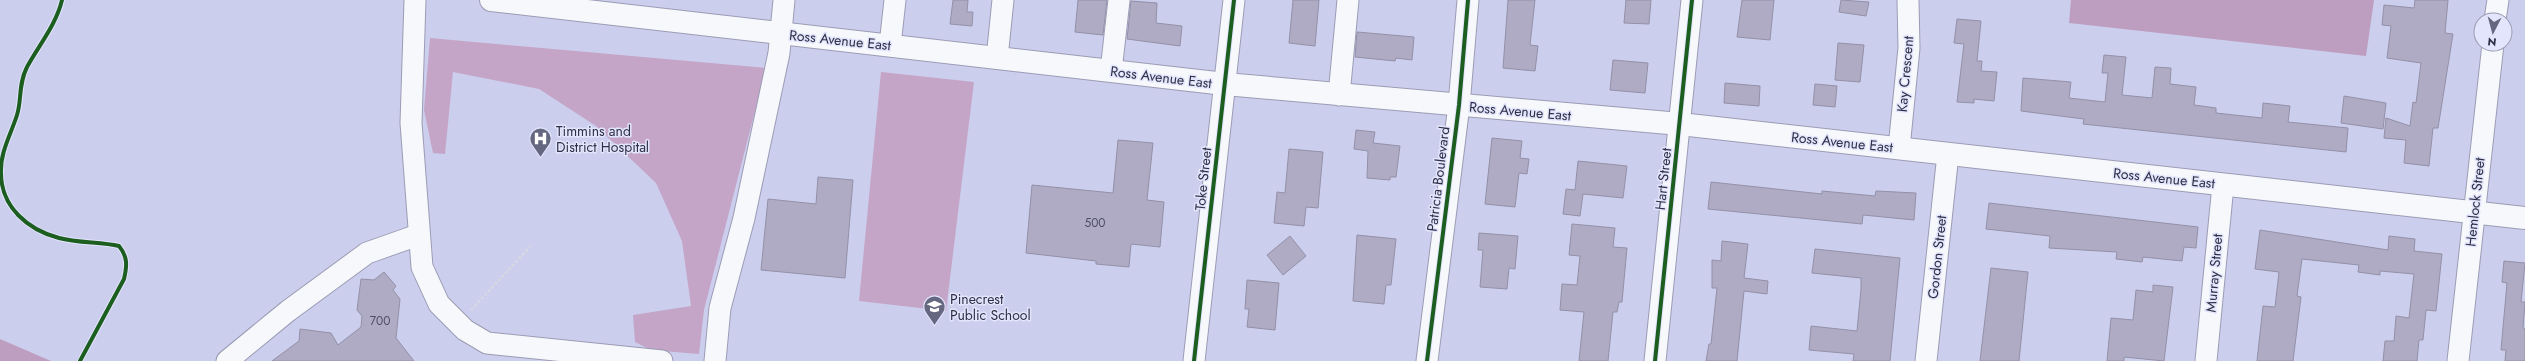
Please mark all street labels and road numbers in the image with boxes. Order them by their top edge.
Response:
street label: Ross Avenue East [788,25,893,55]
street label: Kay Crescent [1892,34,1918,113]
street label: Ross Avenue East [1109,61,1214,93]
street label: Ross Avenue East [1468,97,1572,125]
street label: Patricia Boulevard [1422,125,1454,233]
street label: Ross Avenue East [1790,127,1895,157]
street label: Toke Street [1190,146,1216,212]
street label: Hart Street [1650,146,1676,211]
street label: Hemlock Street [2460,156,2490,248]
street label: Ross Avenue East [2112,163,2217,193]
street label: Gordon Street [1923,214,1951,300]
street label: Murray Street [2201,232,2227,313]

